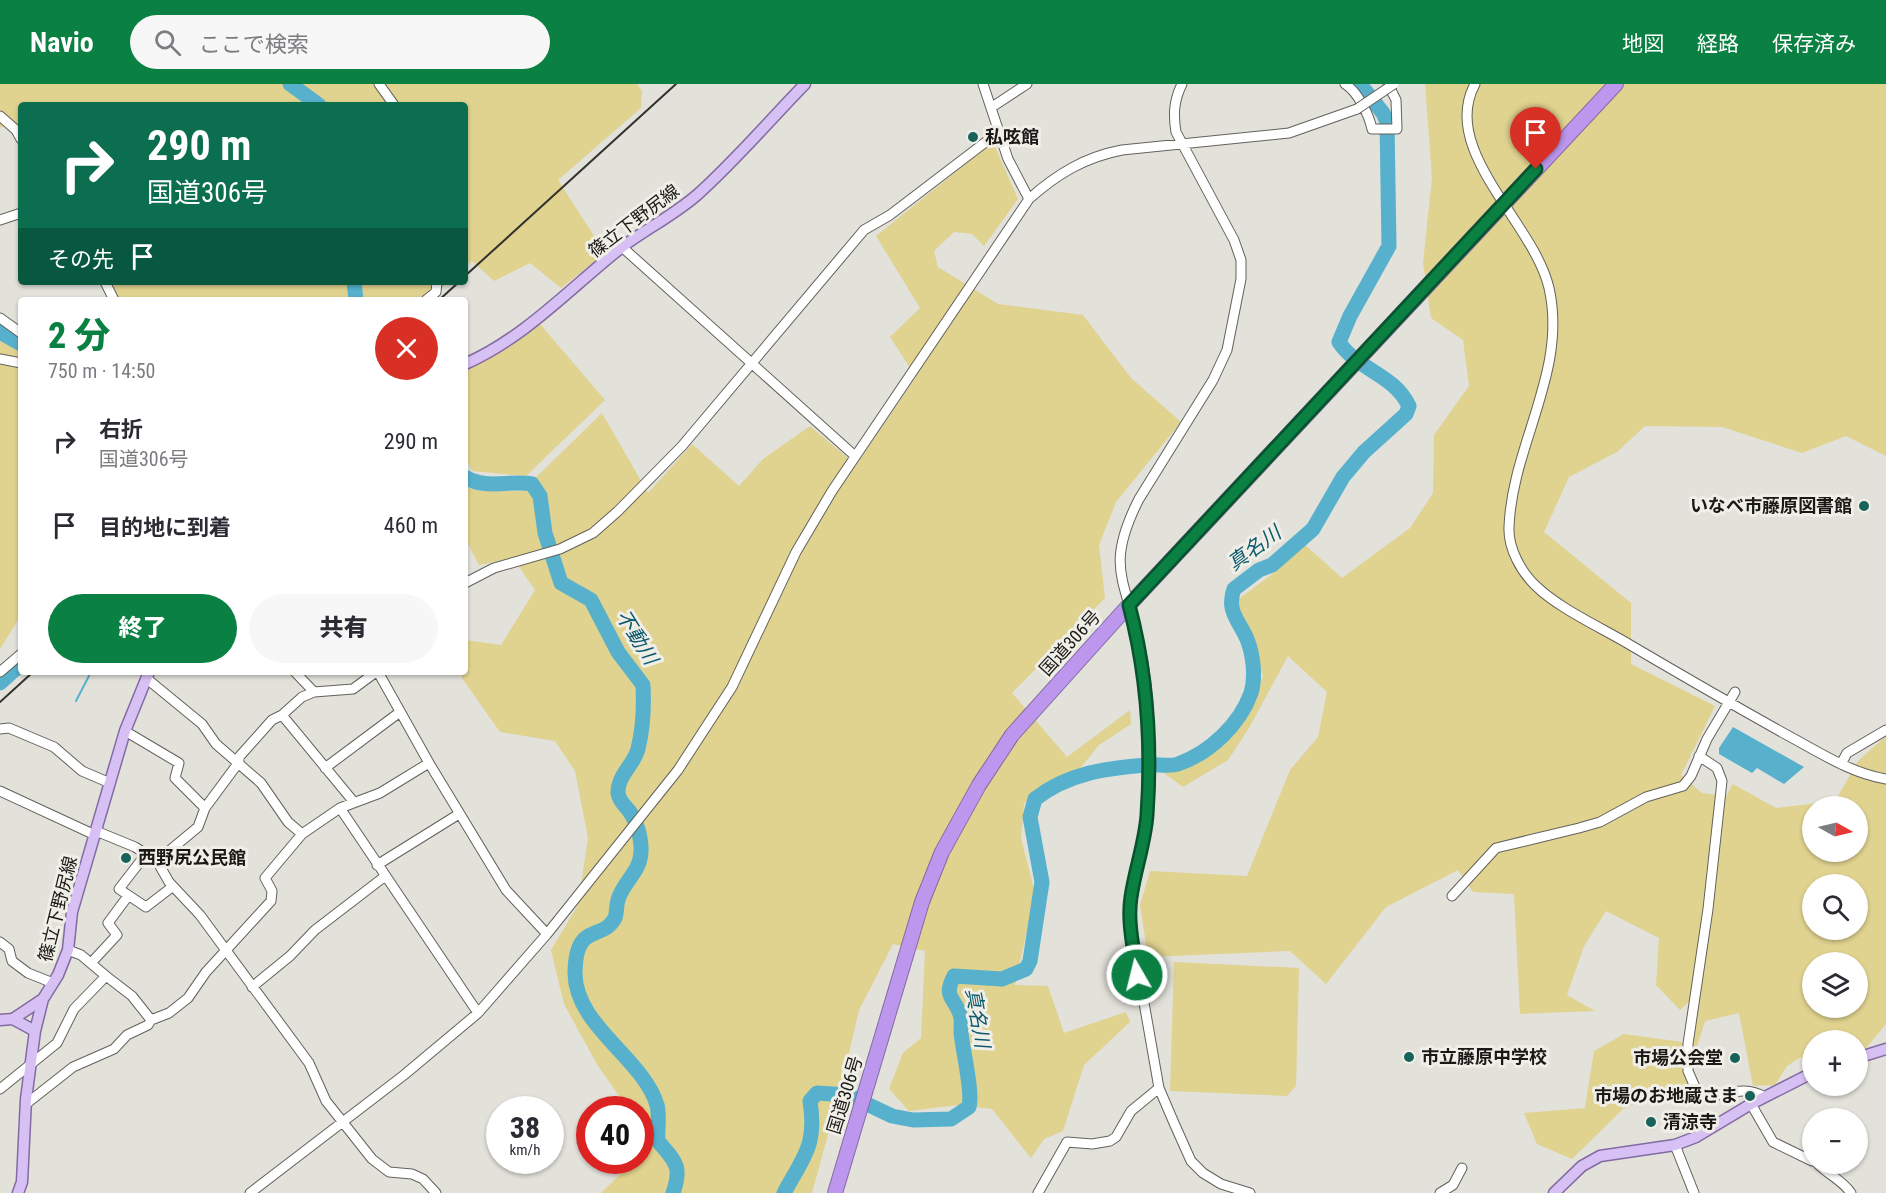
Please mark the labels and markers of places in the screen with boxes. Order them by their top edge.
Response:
pin [1510,107,1561,169]
place label: 私呟館 [985,126,1039,147]
marker: 私呟館 [966,130,980,144]
place label: いなべ市藤原図書館 [1690,495,1852,516]
marker: いなべ市藤原図書館 [1857,499,1871,513]
place label: 西野尻公民館 [138,847,246,868]
marker: 西野尻公民館 [119,851,133,865]
place label: 市立藤原中学校 [1421,1046,1547,1067]
place label: 市場公会堂 [1633,1047,1723,1068]
marker: 市立藤原中学校 [1402,1050,1416,1064]
marker: 市場公会堂 [1728,1051,1742,1065]
place label: 市場のお地蔵さま [1594,1085,1738,1106]
marker: 市場のお地蔵さま [1743,1089,1757,1103]
place label: 清涼寺 [1663,1111,1717,1132]
marker: 清涼寺 [1644,1115,1658,1129]

